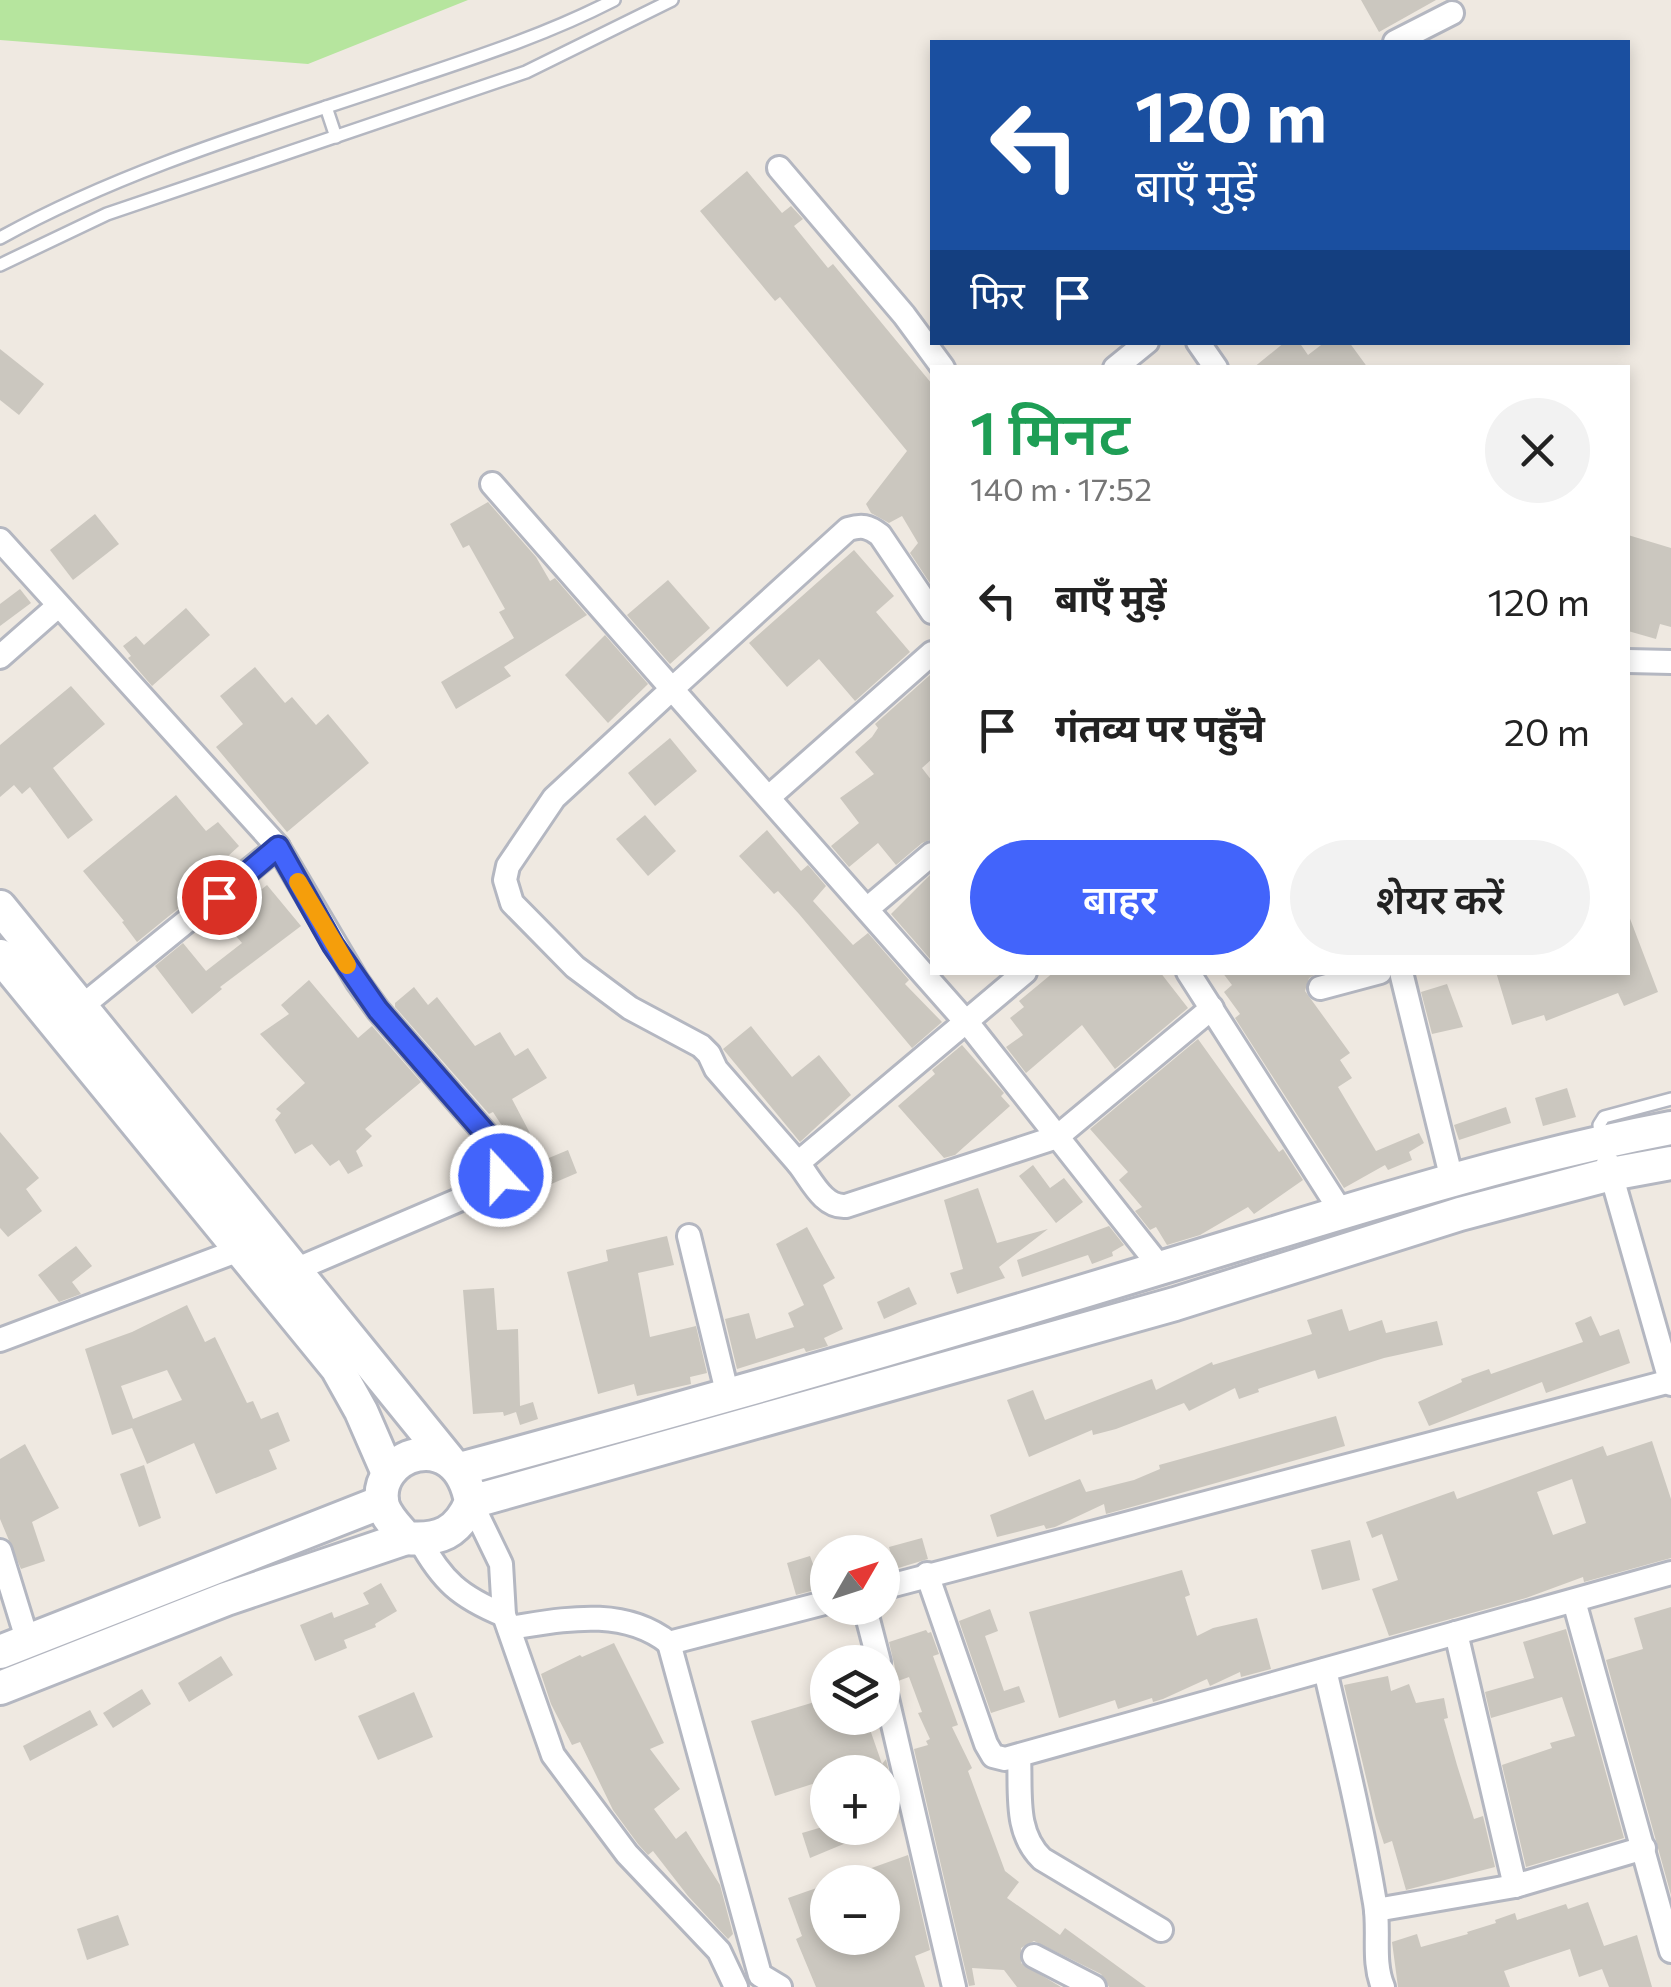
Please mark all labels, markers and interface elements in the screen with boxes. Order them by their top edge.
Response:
text: 120 m [1135,71,1327,156]
icon: left [970,80,1100,210]
text: बाएँ मुड़ें [1135,156,1257,211]
text: फिर [970,270,1025,317]
icon: arrive [1045,270,1100,325]
text: 1 मिनट [970,394,1130,467]
button: close [1485,398,1590,503]
text: 140 m · 17:52 [970,468,1152,508]
icon: left [970,573,1025,628]
text: बाएँ मुड़ें [1055,573,1166,620]
text: 120 m [1488,577,1590,624]
icon: arrive [970,703,1025,758]
text: गंतव्य पर पहुँचे [1055,703,1265,750]
text: 20 m [1504,707,1590,754]
button: बाहर [970,840,1270,955]
button: शेयर करें [1290,840,1590,955]
pin [177,855,262,940]
icon: arrive [192,870,247,925]
position arrow [449,1124,553,1228]
north arrow [810,1535,900,1625]
map controls [810,1535,900,1955]
button: layers [810,1645,900,1735]
button: + [810,1755,900,1845]
button: − [810,1865,900,1955]

